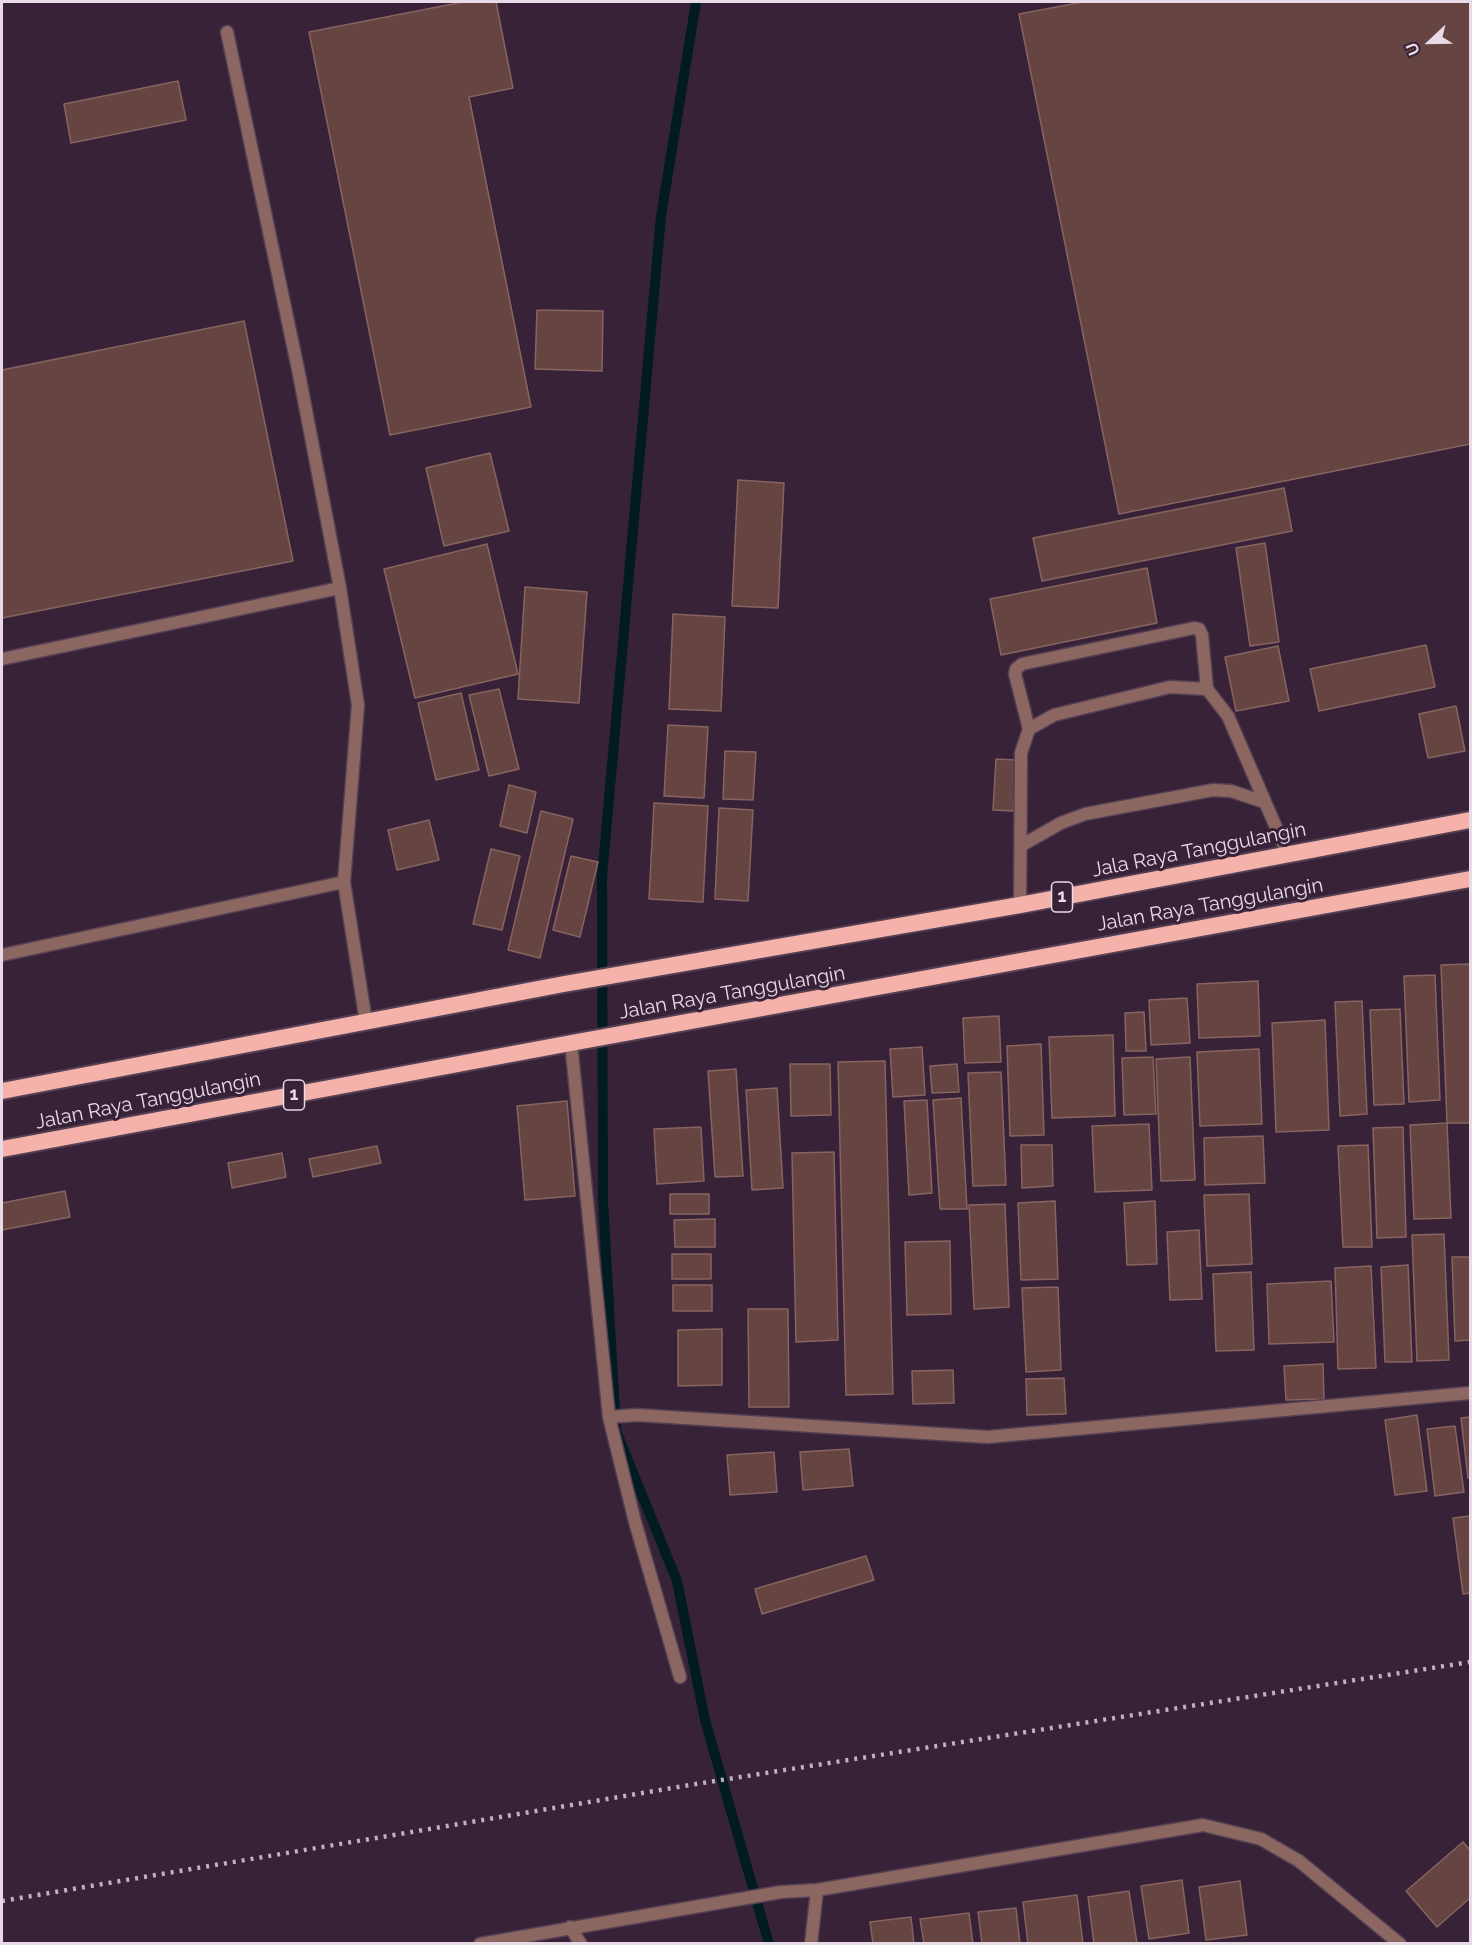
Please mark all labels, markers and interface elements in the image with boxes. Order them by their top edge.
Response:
north arrow [1400,12,1460,72]
text: U [1402,40,1424,58]
street label: Jala Raya Tanggulangin [1090,817,1308,883]
street label: Jalan Raya Tanggulangin [1095,873,1325,937]
road number: 1 [1052,882,1072,912]
street label: Jalan Raya Tanggulangin [617,961,847,1025]
street label: Jalan Raya Tanggulangin [33,1067,263,1135]
road number: 1 [284,1080,304,1110]

